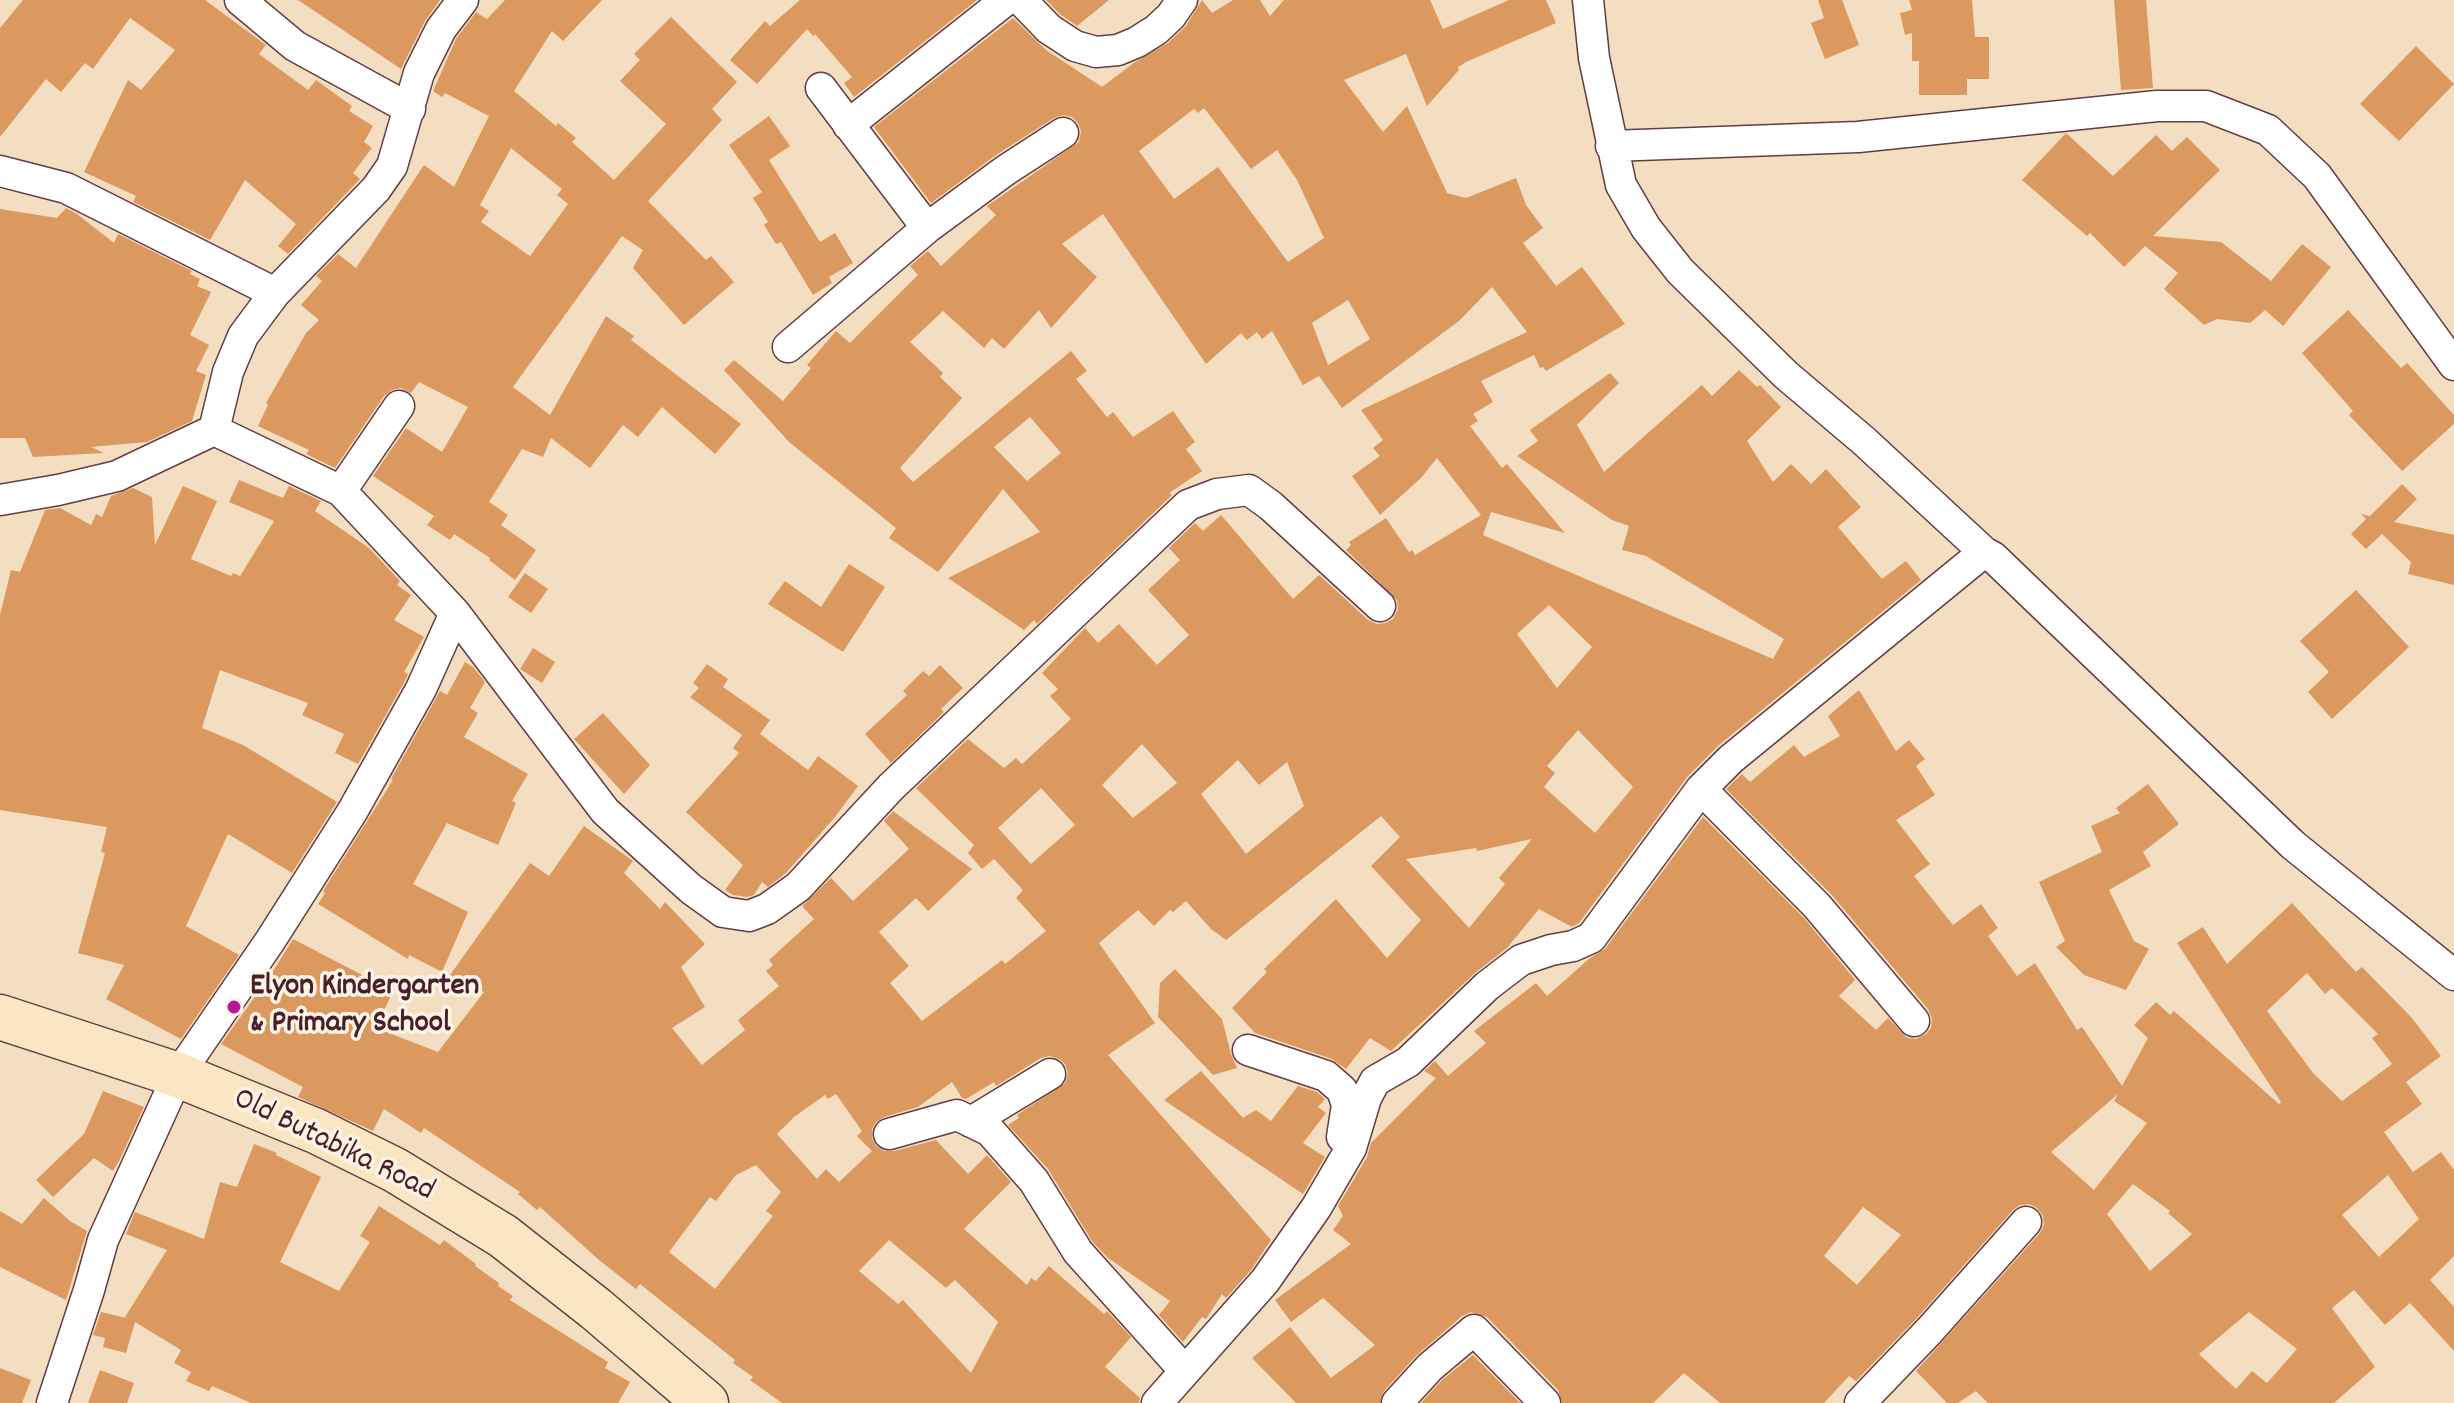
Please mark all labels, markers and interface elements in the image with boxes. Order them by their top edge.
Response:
place label: Elyon Kindergarten & Primary School [250,970,479,1045]
marker: Elyon Kindergarten & Primary School [225,998,243,1016]
street label: Old Butabika Road [226,1082,440,1212]

